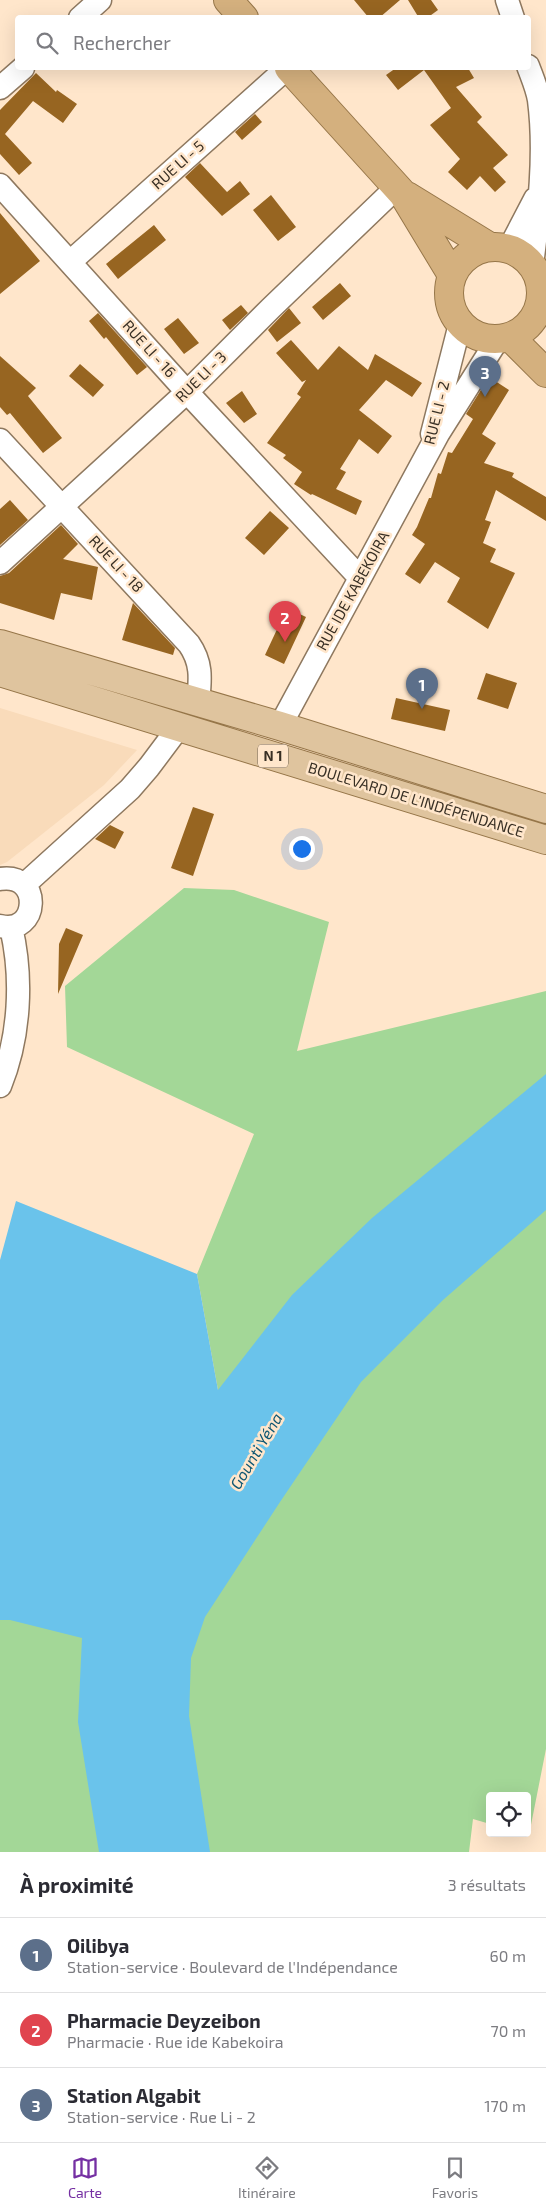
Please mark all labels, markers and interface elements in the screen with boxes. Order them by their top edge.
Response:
search box [15,15,531,70]
icon: search [33,29,61,57]
text: Rechercher [73,31,171,54]
street label: RUE LI - 5 [147,136,207,192]
street label: RUE LI - 16 [119,316,180,381]
street label: RUE LI - 3 [171,347,229,405]
pin: 3 [469,356,501,397]
street label: RUE LI - 2 [419,379,453,446]
street label: RUE IDE KABEKOIRA [312,527,393,653]
street label: RUE LI - 18 [86,531,148,595]
pin: 2 [269,601,301,642]
pin: 1 [406,668,438,709]
road number: N 1 [258,744,288,768]
street label: BOULEVARD DE L'INDÉPENDANCE [306,758,526,840]
your location [289,836,315,862]
water label: Gounti Yéna [225,1409,286,1492]
map controls [486,1792,531,1837]
button: locate [486,1792,531,1837]
text: À proximité [20,1872,134,1897]
text: 3 résultats [448,1875,526,1894]
text: Oilibya [67,1934,129,1957]
text: 1 [33,1946,39,1965]
text: 60 m [490,1946,526,1965]
text: Station-service · Boulevard de l'Indépendance [67,1957,398,1976]
text: Pharmacie Deyzeibon [67,2009,261,2032]
text: 2 [31,2021,41,2040]
text: 70 m [491,2021,526,2040]
text: Pharmacie · Rue ide Kabekoira [67,2032,284,2051]
text: Station Algabit [67,2084,201,2107]
text: 3 [31,2096,41,2115]
text: 170 m [484,2096,526,2115]
text: Station-service · Rue Li - 2 [67,2107,256,2126]
tab: Carte [68,2154,102,2201]
tab: Itinéraire [238,2154,296,2201]
tab: Favoris [432,2154,478,2201]

